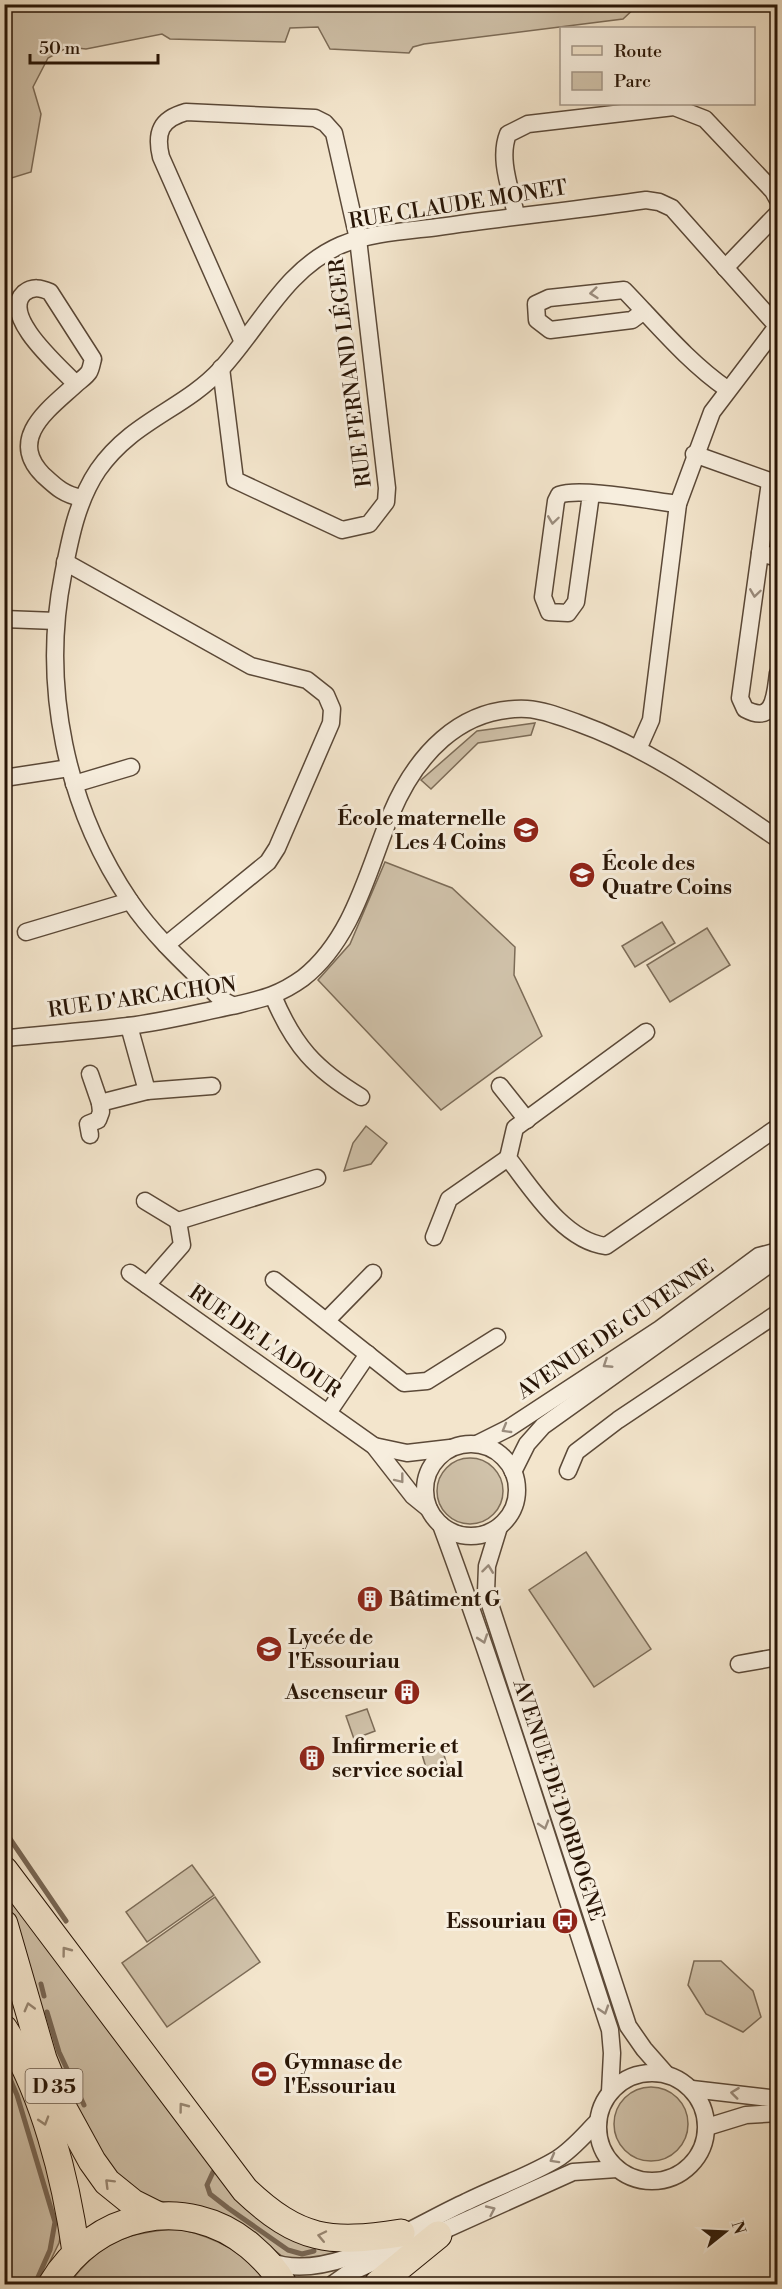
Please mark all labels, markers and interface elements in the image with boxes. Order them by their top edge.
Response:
scale bar [30,27,158,65]
legend [560,27,755,105]
text: 50 m [39,37,81,60]
text: Route [614,40,662,63]
text: Parc [614,70,651,93]
street label: RUE CLAUDE MONET [347,175,569,235]
street label: RUE FERNAND LÉGER [322,256,378,489]
one-way arrow [590,286,599,299]
one-way arrow [548,515,560,525]
one-way arrow [749,588,761,597]
place label: École maternelle Les 4 Coins [337,804,506,856]
school or university icon: École maternelle Les 4 Coins [511,815,541,845]
place label: École des Quatre Coins [602,849,732,901]
school or university icon: École des Quatre Coins [567,860,597,890]
street label: RUE D'ARCACHON [46,972,238,1024]
street label: AVENUE DE GUYENNE [511,1254,719,1406]
street label: RUE DE L'ADOUR [184,1280,346,1404]
one-way arrow [603,1356,613,1368]
one-way arrow [502,1422,512,1434]
one-way arrow [392,1473,403,1484]
one-way arrow [481,1564,493,1573]
building icon: Bâtiment G [355,1584,385,1614]
place label: Bâtiment G [389,1587,501,1613]
place label: Lycée de l'Essouriau [288,1625,400,1675]
one-way arrow [476,1633,489,1644]
school or university icon: Lycée de l'Essouriau [254,1634,284,1664]
street label: AVENUE DE DORDOGNE [506,1675,609,1924]
building icon: Ascenseur [392,1677,422,1707]
place label: Ascenseur [284,1680,388,1706]
place label: Infirmerie et service social [332,1734,464,1784]
building icon: Infirmerie et service social [297,1743,327,1773]
one-way arrow [537,1819,549,1830]
bus stop icon: Essouriau [550,1906,580,1936]
place label: Essouriau [446,1909,546,1935]
one-way arrow [62,1947,73,1958]
one-way arrow [23,2003,36,2013]
one-way arrow [597,2004,609,2015]
place label: Gymnase de l'Essouriau [284,2050,403,2100]
sports icon: Gymnase de l'Essouriau [249,2059,279,2089]
road number: D 35 [26,2069,82,2103]
one-way arrow [730,2088,739,2100]
one-way arrow [179,2103,190,2114]
one-way arrow [37,2115,49,2126]
one-way arrow [550,2152,560,2164]
one-way arrow [106,2179,117,2190]
north arrow [695,2202,755,2262]
one-way arrow [485,2206,496,2218]
text: N [727,2219,750,2237]
one-way arrow [317,2230,327,2243]

